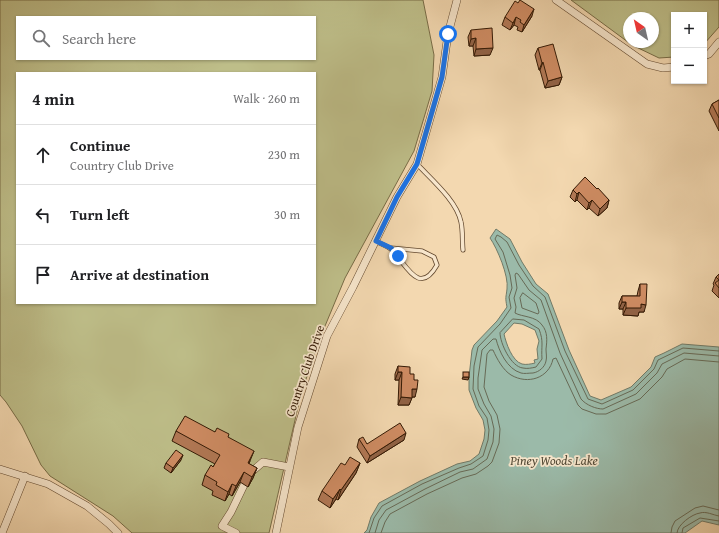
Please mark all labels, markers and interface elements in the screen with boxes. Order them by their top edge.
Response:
north arrow [623,12,659,48]
map controls [671,12,707,84]
button: + [671,12,707,48]
search box [16,16,316,60]
route start [439,25,457,43]
icon: search [30,27,52,49]
text: Search here [62,28,136,49]
button: − [671,48,707,84]
text: 4 min [32,86,74,111]
text: Walk · 260 m [233,89,300,108]
text: Continue [70,135,131,156]
icon: ahead [32,144,54,166]
text: 230 m [268,145,300,164]
text: Country Club Drive [70,156,174,175]
icon: left [32,204,54,226]
text: Turn left [70,204,129,225]
text: 30 m [274,205,300,224]
route end [389,247,407,265]
icon: arrive [32,264,54,286]
text: Arrive at destination [70,264,209,285]
street label: Country Club Drive [281,322,328,419]
water label: Piney Woods Lake [509,451,598,470]

